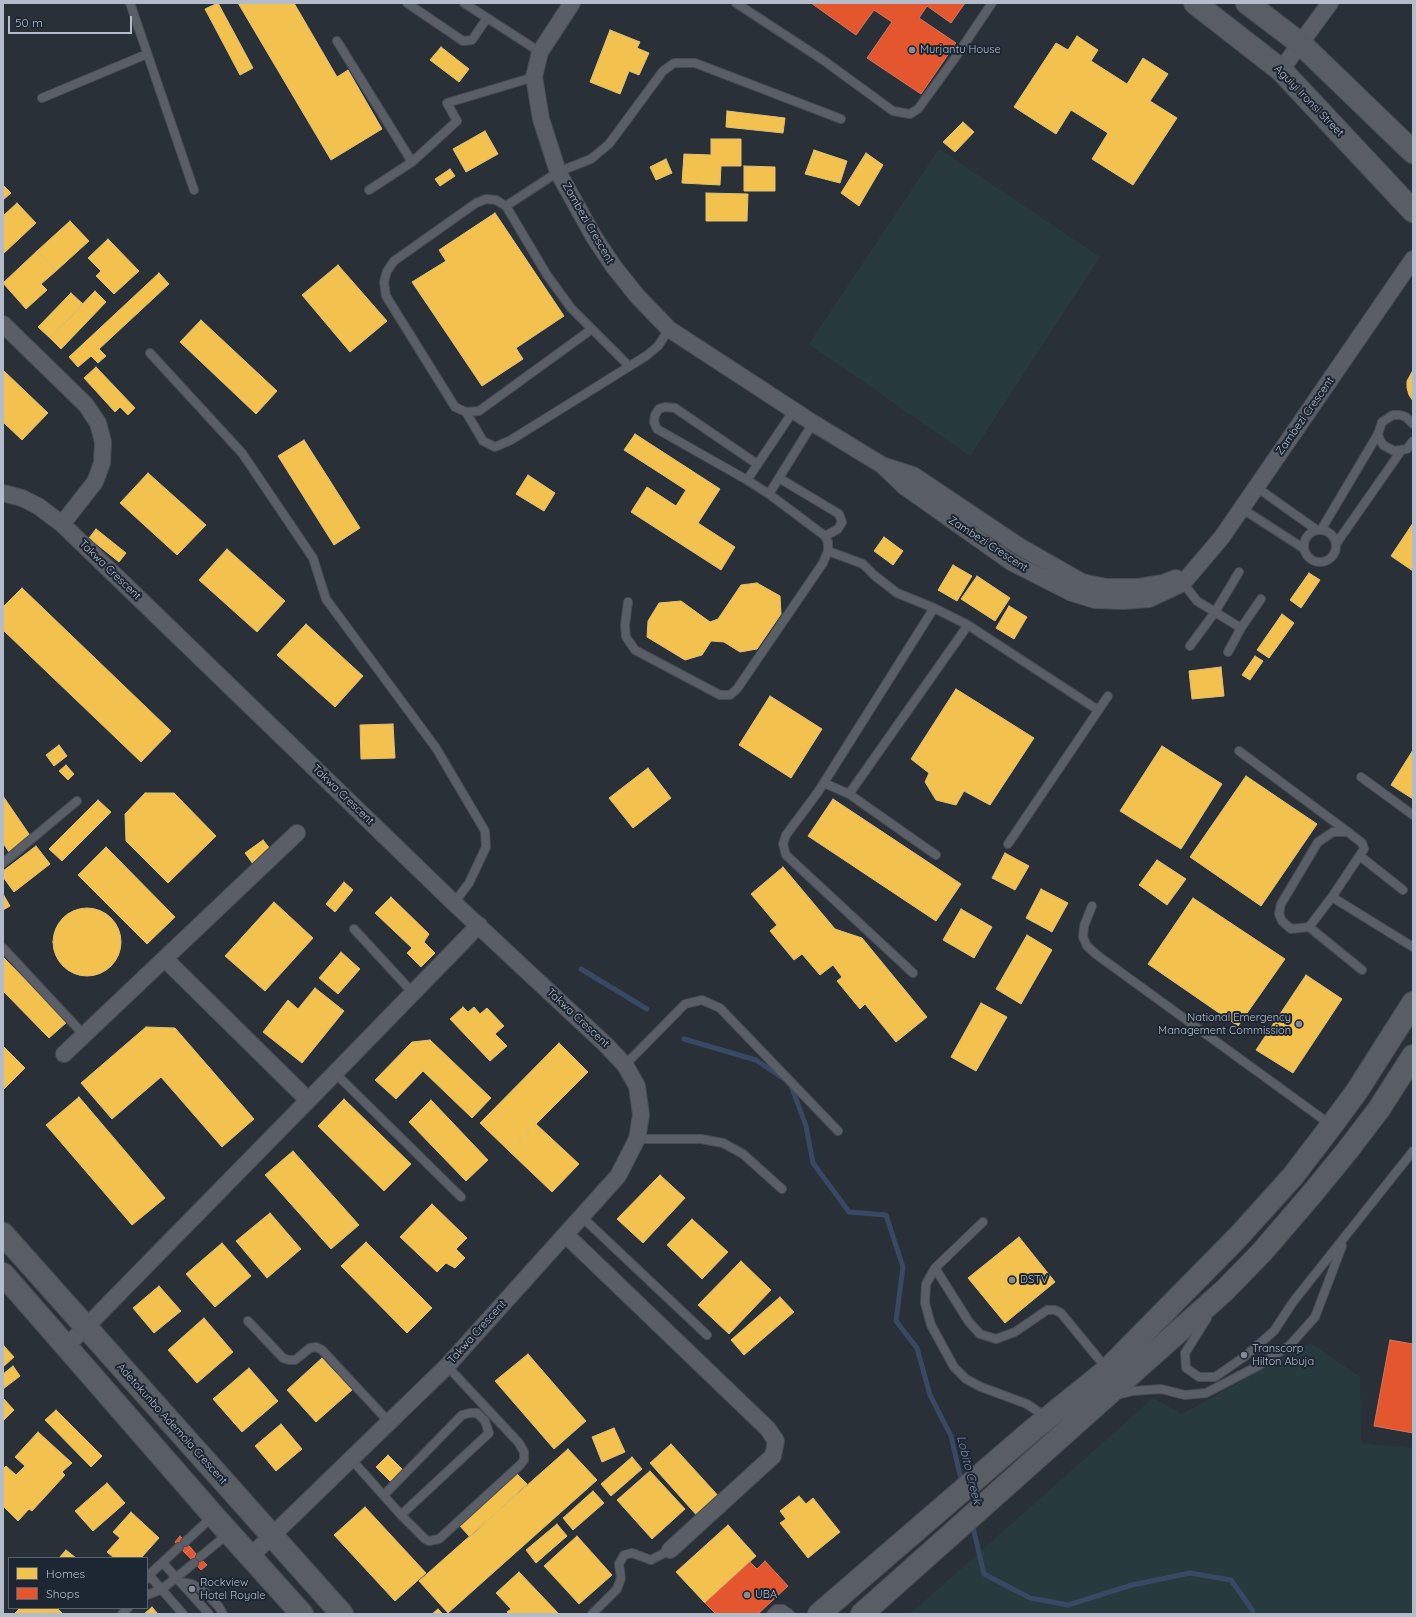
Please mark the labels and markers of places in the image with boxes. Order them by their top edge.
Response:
place label: Murjantu House [920,43,1001,57]
marker: Murjantu House [907,45,917,55]
place label: National Emergency Management Commission [1158,1011,1291,1037]
marker: National Emergency Management Commission [1294,1019,1304,1029]
place label: DSTV [1020,1273,1048,1287]
marker: DSTV [1007,1275,1017,1285]
place label: Transcorp Hilton Abuja [1252,1342,1314,1368]
marker: Transcorp Hilton Abuja [1239,1350,1249,1360]
place label: Rockview Hotel Royale [200,1576,265,1602]
marker: Rockview Hotel Royale [187,1584,197,1594]
place label: UBA [755,1588,777,1602]
marker: UBA [742,1590,752,1600]

